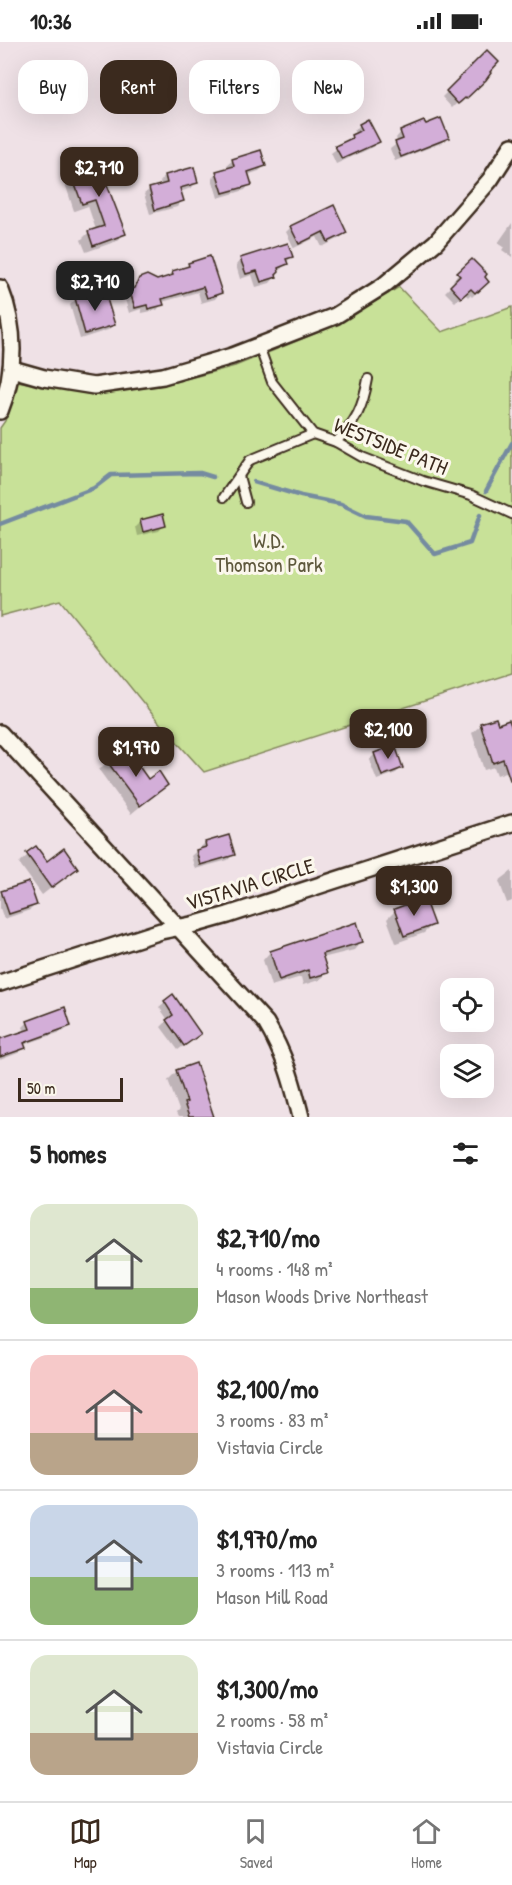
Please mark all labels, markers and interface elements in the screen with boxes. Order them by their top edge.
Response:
text: 10:36 [30,6,72,36]
chip: Buy [18,60,88,114]
chip: Rent [100,60,177,114]
chip: Filters [189,60,280,114]
chip: New [292,60,364,114]
pin: $2,710 [50,147,148,198]
text: $2,710 [74,153,124,180]
pin: $2,710 [46,261,144,312]
text: $2,710 [70,267,120,294]
street label: WESTSIDE PATH [330,410,452,482]
park label: W.D. Thomson Park [215,526,323,579]
pin: $2,100 [339,709,437,760]
text: $2,100 [364,715,412,742]
pin: $1,970 [87,727,185,778]
text: $1,970 [112,733,160,760]
street label: VISTAVIA CIRCLE [182,851,318,917]
pin: $1,300 [365,866,463,917]
text: $1,300 [390,872,438,899]
map controls [440,978,494,1098]
button: locate [440,978,494,1032]
button: layers [440,1044,494,1098]
scale bar [18,1075,123,1102]
text: 50 m [27,1077,56,1099]
text: 5 homes [30,1136,106,1171]
icon: filters [449,1137,482,1170]
text: $2,710/mo [216,1220,320,1255]
icon: home [78,1228,150,1300]
text: 4 rooms · 148 m² [216,1255,333,1282]
text: Mason Woods Drive Northeast [216,1282,428,1309]
text: $2,100/mo [216,1371,319,1406]
icon: home [78,1379,150,1451]
text: 3 rooms · 83 m² [216,1406,328,1433]
text: Vistavia Circle [216,1433,323,1460]
text: $1,970/mo [216,1521,317,1556]
icon: home [78,1529,150,1601]
text: 3 rooms · 113 m² [216,1556,334,1583]
text: Mason Mill Road [216,1583,328,1610]
text: $1,300/mo [216,1671,318,1706]
icon: home [78,1679,150,1751]
text: 2 rooms · 58 m² [216,1706,328,1733]
text: Vistavia Circle [216,1733,323,1760]
tab: Map [69,1815,102,1873]
tab: Saved [239,1815,272,1873]
tab: Home [410,1815,443,1873]

